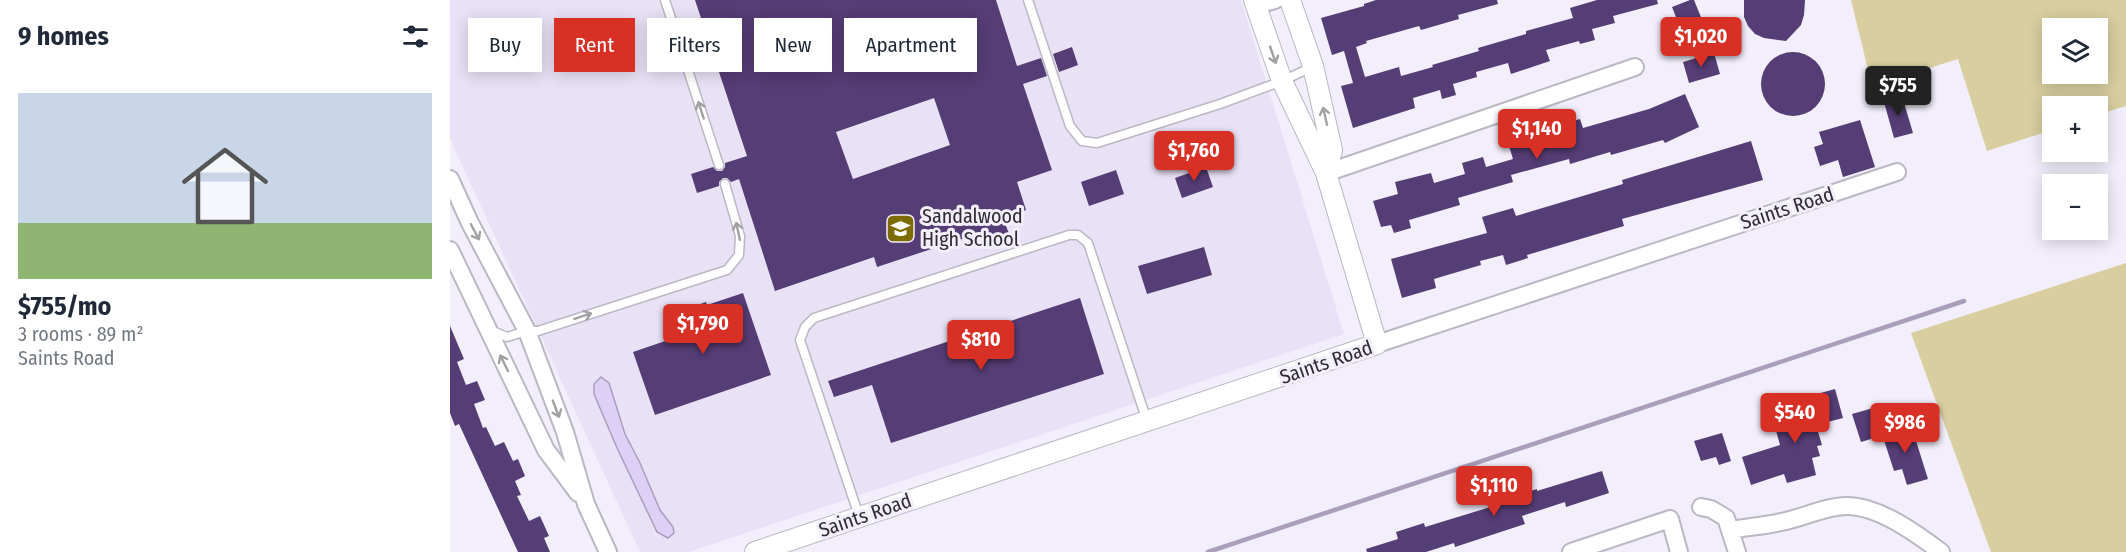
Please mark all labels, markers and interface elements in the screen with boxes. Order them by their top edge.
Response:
pin: $1,020 [1652,17,1750,68]
chip: Buy [468,18,542,72]
chip: Rent [554,18,635,72]
chip: Filters [647,18,742,72]
chip: New [754,18,832,72]
chip: Apartment [844,18,977,72]
map controls [2042,18,2108,240]
button: layers [2042,18,2108,84]
icon: filters [399,20,432,53]
text: 9 homes [18,21,109,52]
text: $1,020 [1675,24,1727,48]
one-way arrow [1269,45,1280,64]
pin: $755 [1862,66,1934,117]
text: $755 [1879,73,1917,97]
button: + [2042,96,2108,162]
one-way arrow [694,101,705,120]
one-way arrow [1319,107,1330,127]
pin: $1,140 [1488,109,1586,160]
text: $1,140 [1512,116,1562,140]
pin: $1,760 [1145,131,1243,182]
icon: home [171,132,279,240]
text: $1,760 [1168,138,1220,162]
button: − [2042,174,2108,240]
street label: Saints Road [1737,182,1837,234]
place label: Sandalwood High School [922,204,1023,251]
school or university icon: Sandalwood High School [885,212,917,244]
one-way arrow [732,222,743,241]
one-way arrow [469,223,481,241]
text: $755/mo [18,291,111,322]
pin: $1,790 [654,304,752,355]
one-way arrow [573,310,592,321]
text: $1,790 [677,311,729,335]
pin: $810 [945,320,1017,371]
text: 3 rooms · 89 m² [18,322,143,346]
text: $810 [961,327,1001,351]
street label: Saints Road [1276,335,1376,389]
text: Saints Road [18,346,115,370]
one-way arrow [497,354,509,372]
pin: $540 [1759,393,1831,444]
one-way arrow [551,399,562,417]
text: $540 [1775,400,1815,424]
pin: $986 [1869,403,1941,454]
text: $986 [1885,410,1926,434]
pin: $1,110 [1445,466,1543,517]
text: $1,110 [1470,473,1518,497]
street label: Saints Road [815,488,915,542]

